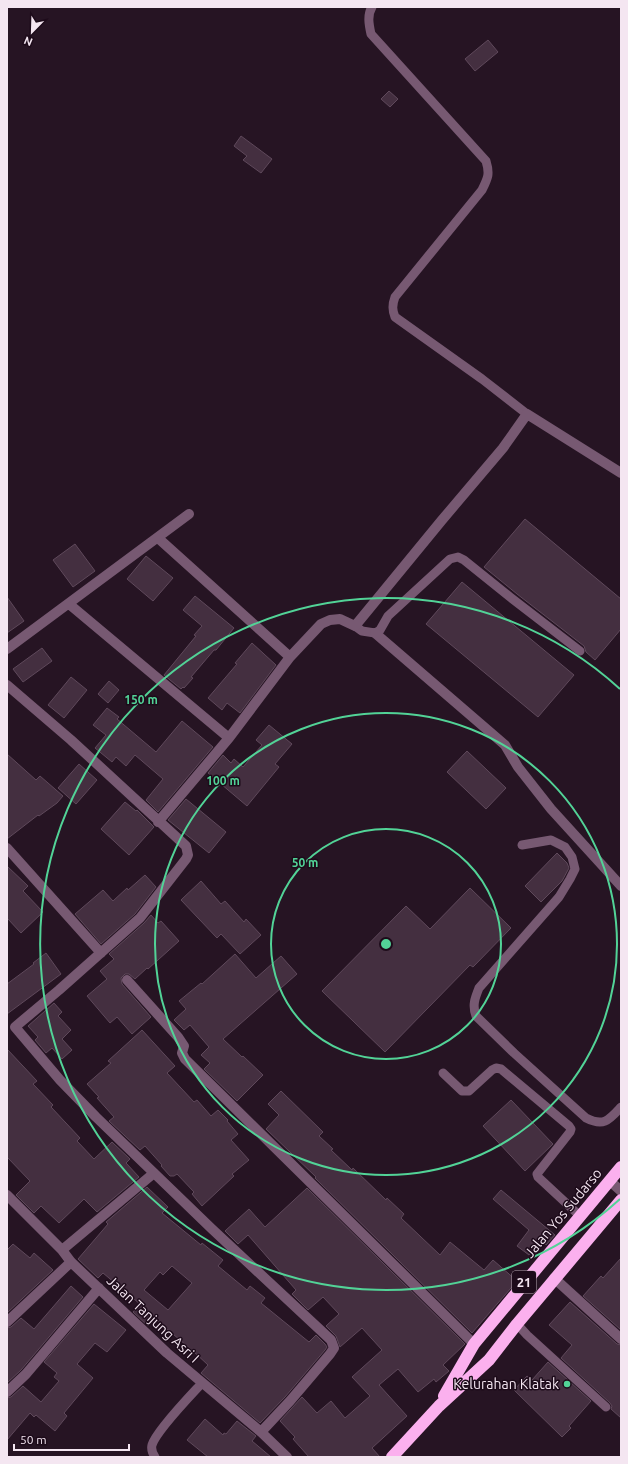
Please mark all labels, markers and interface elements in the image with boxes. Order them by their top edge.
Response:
north arrow [12,12,52,52]
text: N [22,34,34,48]
text: 150 m [124,693,158,706]
text: 100 m [206,774,240,787]
text: 50 m [292,856,318,869]
centre of rings [379,937,393,951]
street label: Jalan Yos Sudarso [521,1165,605,1261]
road number: 21 [512,1271,536,1293]
street label: Jalan Tanjung Asri I [104,1272,202,1366]
place label: Kelurahan Klatak [453,1376,559,1392]
marker: Kelurahan Klatak [562,1379,572,1389]
scale bar [14,1426,129,1452]
text: 50 m [20,1433,47,1446]

